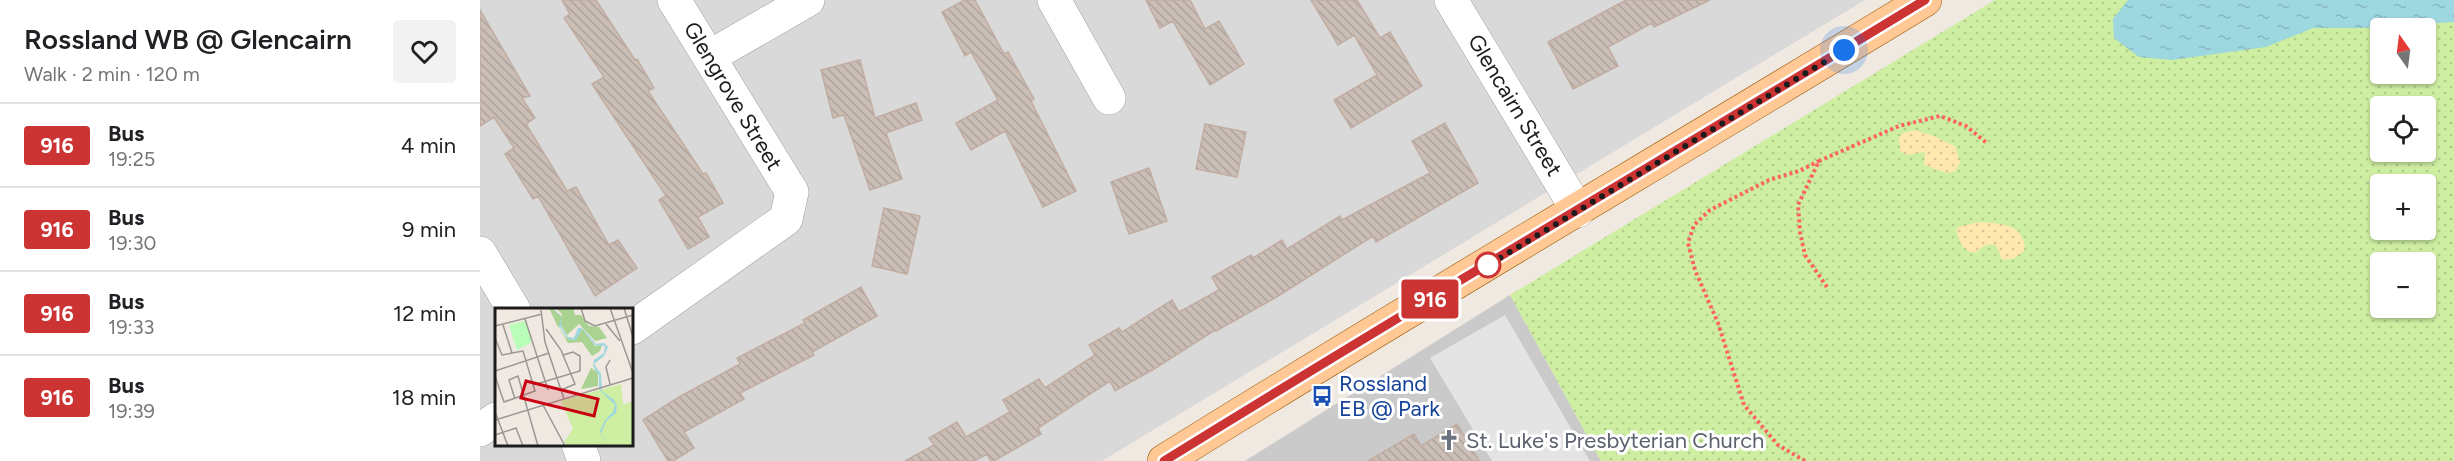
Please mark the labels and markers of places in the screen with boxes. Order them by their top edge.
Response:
unlabelled marker [1475,252,1501,278]
place label: Rossland EB @ Park [1339,370,1440,422]
bus stop icon: Rossland EB @ Park [1310,384,1334,408]
place label: St. Luke's Presbyterian Church [1466,427,1764,454]
church icon: St. Luke's Presbyterian Church [1437,428,1461,452]

